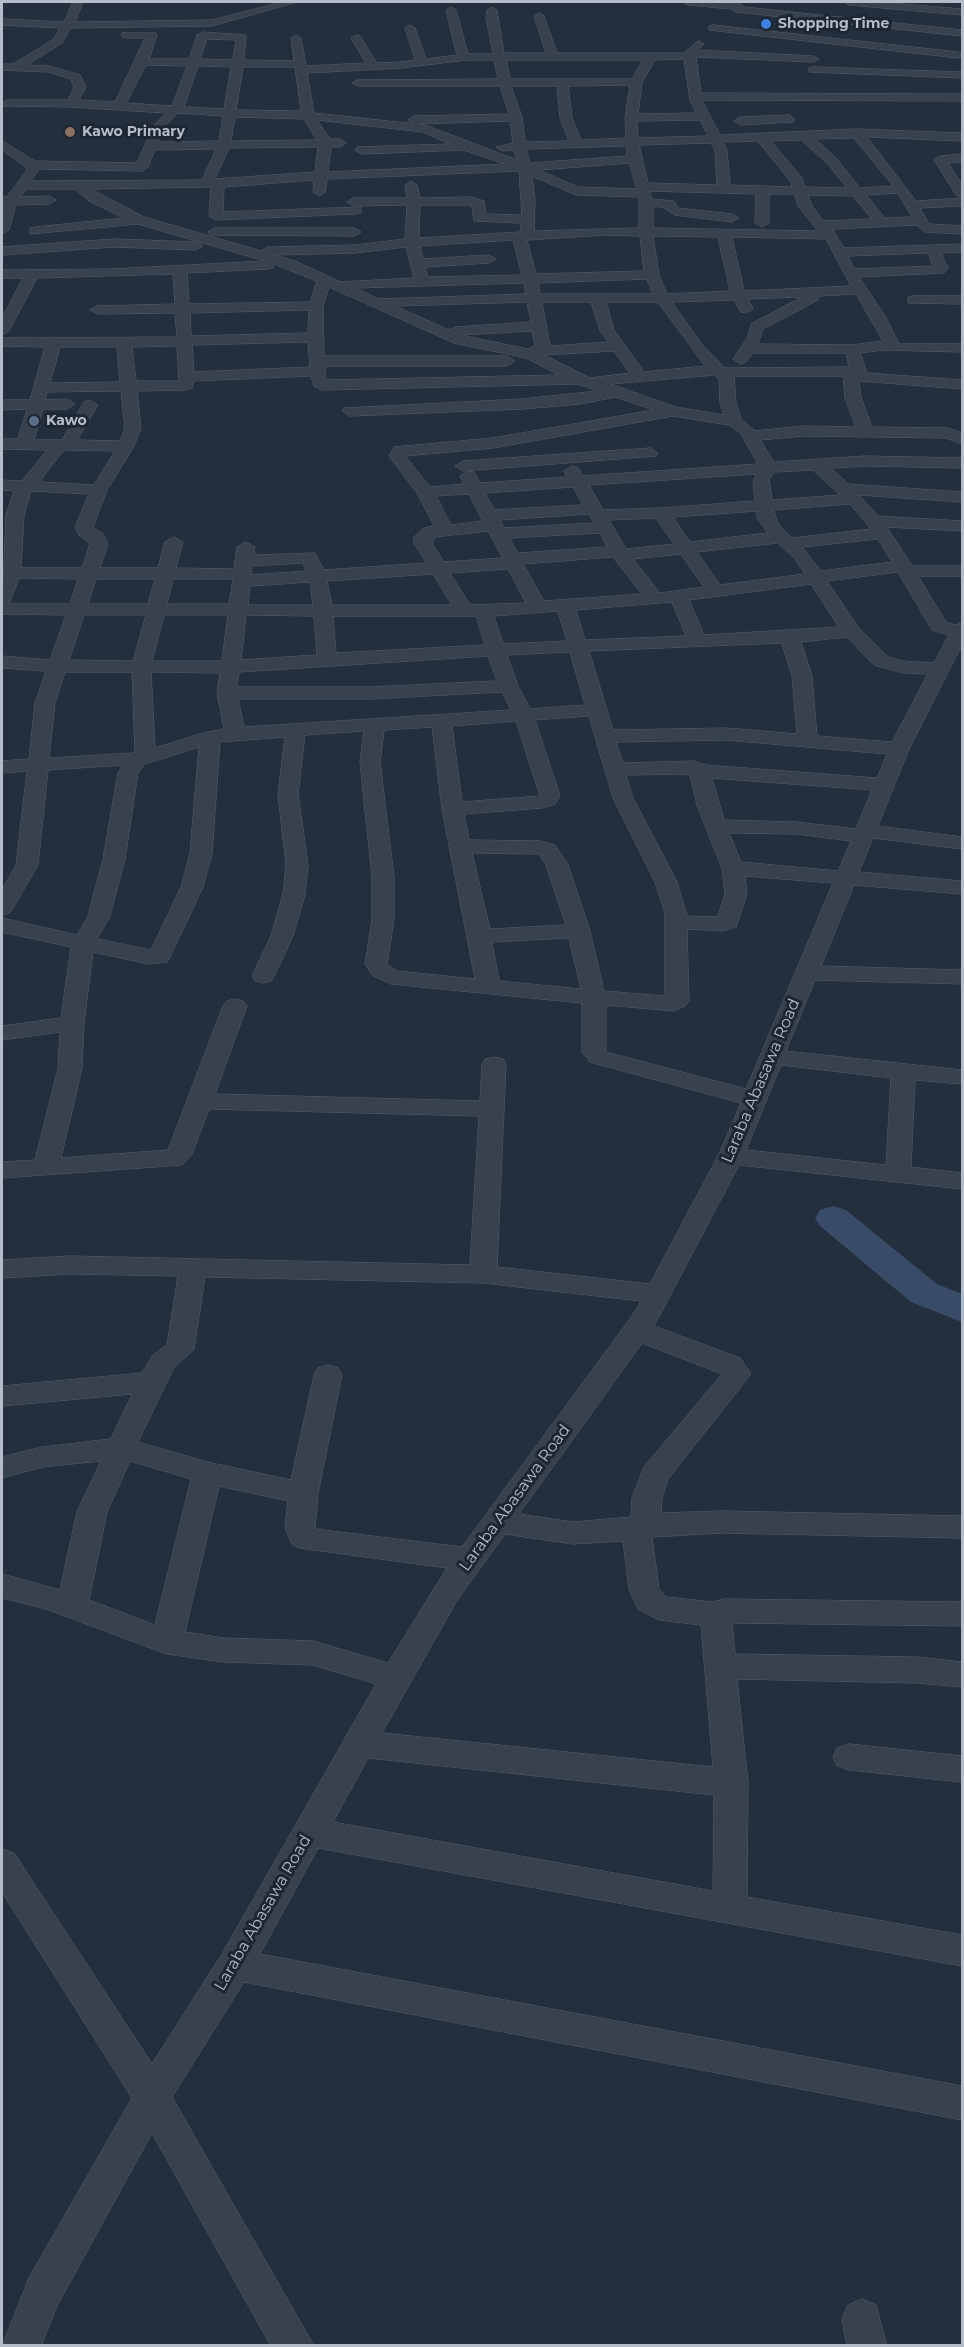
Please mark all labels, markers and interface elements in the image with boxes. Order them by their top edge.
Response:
place label: Shopping Time [778,16,889,32]
marker: Shopping Time [759,17,773,31]
place label: Kawo Primary [82,124,185,140]
marker: Kawo Primary [63,125,77,139]
place label: Kawo [46,413,87,429]
marker: Kawo [27,414,41,428]
street label: Laraba Abasawa Road [718,996,804,1166]
street label: Laraba Abasawa Road [455,1421,575,1575]
street label: Laraba Abasawa Road [211,1832,315,1994]

